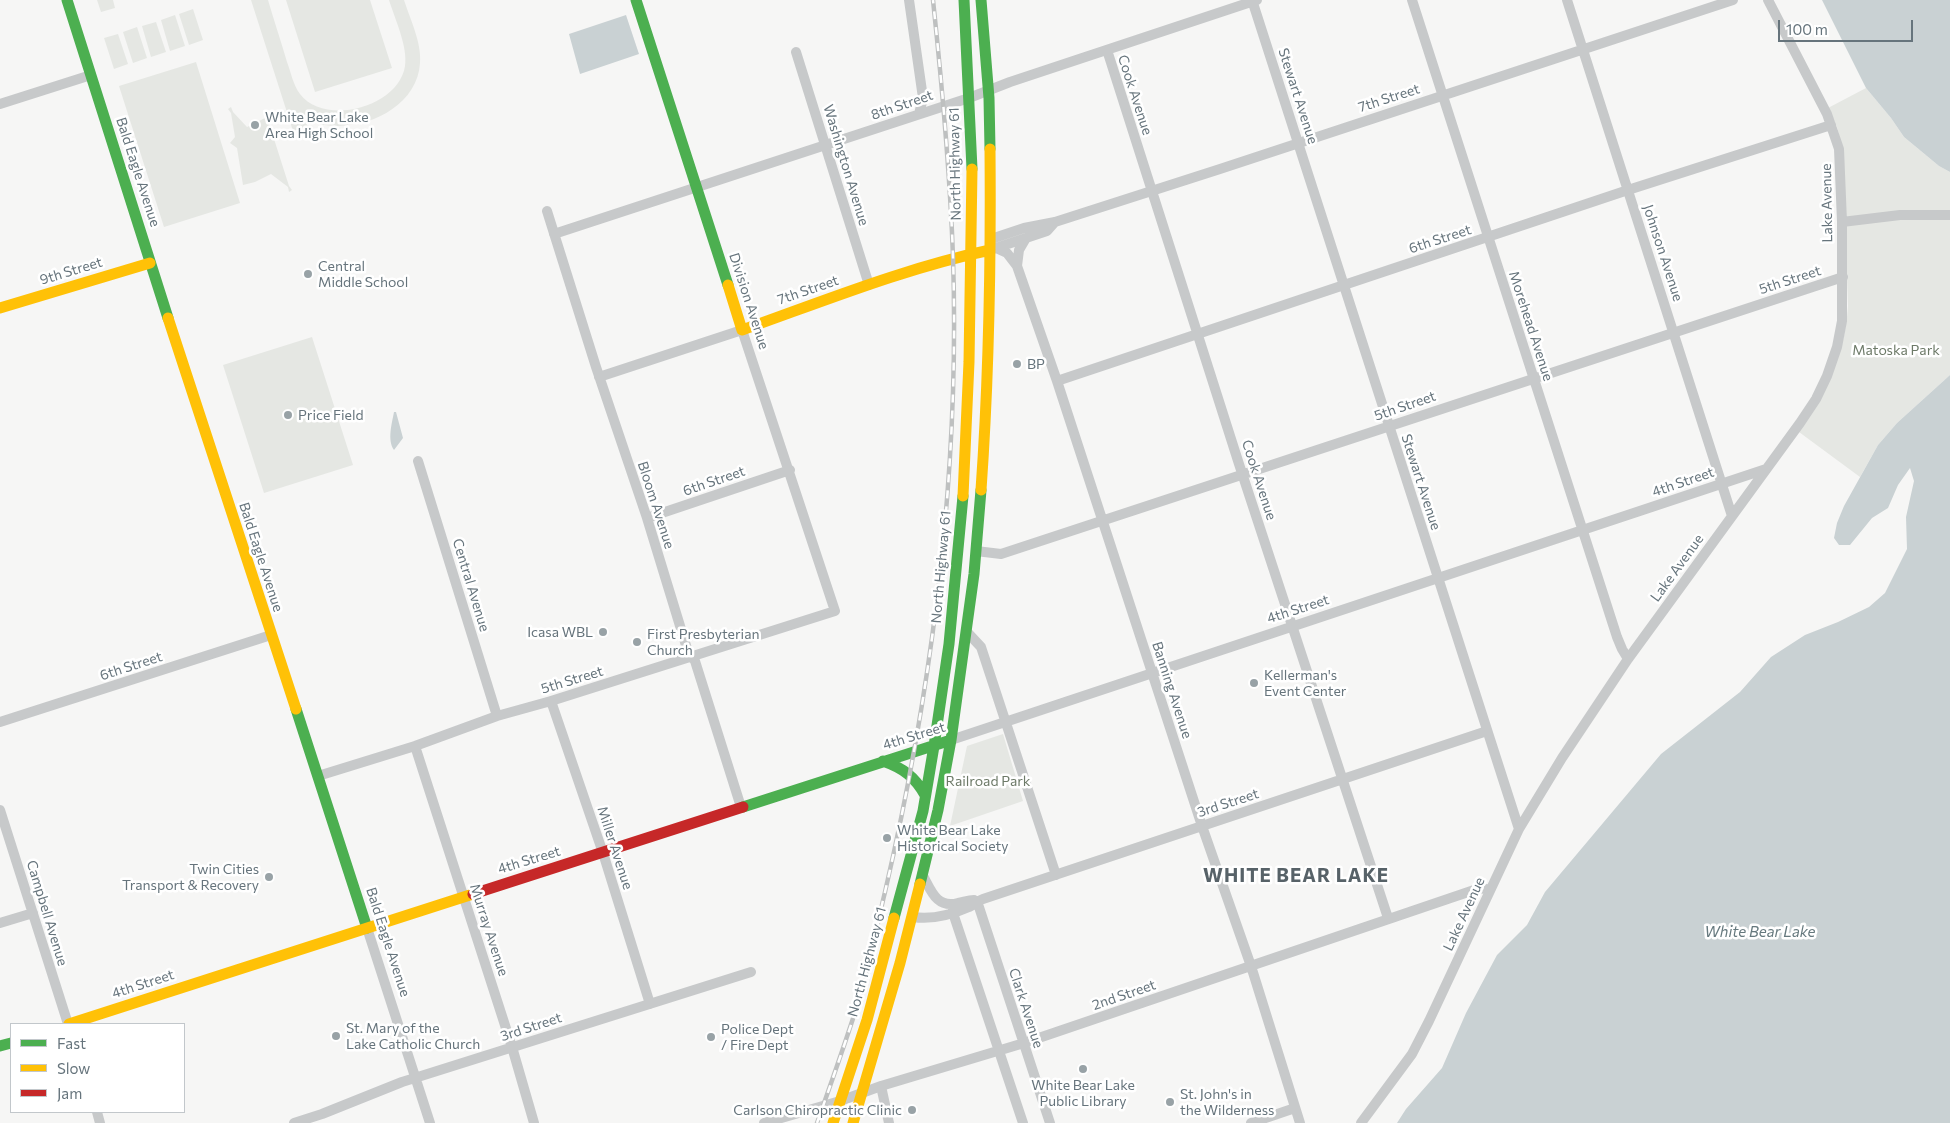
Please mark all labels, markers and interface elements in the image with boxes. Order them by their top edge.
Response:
scale bar [1780,10,1915,42]
text: 100 m [1786,20,1828,38]
street label: Stewart Avenue [1275,46,1321,146]
street label: Cook Avenue [1114,53,1156,137]
street label: 7th Street [1356,80,1422,116]
street label: 8th Street [869,87,935,123]
street label: Washington Avenue [820,102,872,228]
street label: North Highway 61 [946,107,964,221]
place label: White Bear Lake Area High School [265,109,373,142]
street label: Bald Eagle Avenue [112,115,164,229]
marker: White Bear Lake Area High School [249,119,261,131]
street label: Lake Avenue [1818,163,1836,243]
street label: Johnson Avenue [1639,203,1687,303]
street label: 6th Street [1407,221,1473,257]
street label: Division Avenue [725,251,773,351]
street label: 9th Street [38,254,104,288]
place label: Central Middle School [318,258,408,290]
street label: 5th Street [1757,262,1823,298]
marker: Central Middle School [302,268,314,280]
street label: Morehead Avenue [1505,269,1557,383]
street label: 7th Street [775,272,841,308]
park label: Matoska Park [1852,342,1940,358]
place label: BP [1027,356,1045,372]
marker: BP [1011,358,1023,370]
street label: 5th Street [1372,388,1438,424]
place label: Price Field [298,407,364,423]
marker: Price Field [282,409,294,421]
street label: Stewart Avenue [1398,432,1444,532]
street label: Cook Avenue [1238,438,1280,522]
street label: Bloom Avenue [634,459,678,551]
street label: 6th Street [681,463,747,499]
street label: 4th Street [1650,464,1716,500]
street label: Bald Eagle Avenue [235,500,287,614]
street label: North Highway 61 [928,510,954,624]
street label: Lake Avenue [1647,531,1707,605]
street label: Central Avenue [449,536,493,634]
street label: 4th Street [1265,591,1331,627]
place label: Icasa WBL [527,624,593,640]
marker: Icasa WBL [597,626,609,638]
place label: First Presbyterian Church [647,626,760,658]
marker: First Presbyterian Church [631,636,643,648]
street label: Banning Avenue [1148,639,1196,741]
street label: 6th Street [98,648,164,684]
street label: 5th Street [539,663,605,697]
place label: Kellerman's Event Center [1264,667,1346,700]
marker: Kellerman's Event Center [1248,677,1260,689]
street label: 4th Street [881,719,947,753]
park label: Railroad Park [946,773,1030,789]
street label: 3rd Street [1195,785,1261,821]
street label: Miller Avenue [594,804,636,892]
place label: White Bear Lake Historical Society [897,822,1008,854]
marker: White Bear Lake Historical Society [881,832,893,844]
street label: 4th Street [496,843,562,877]
street label: Campbell Avenue [23,858,71,968]
place label: Twin Cities Transport & Recovery [122,861,259,894]
district label: WHITE BEAR LAKE [1201,865,1391,887]
marker: Twin Cities Transport & Recovery [263,871,275,883]
street label: Lake Avenue [1440,874,1488,954]
street label: Murray Avenue [466,882,512,978]
street label: Bald Eagle Avenue [362,885,414,999]
street label: North Highway 61 [844,905,890,1019]
water label: White Bear Lake [1704,923,1816,941]
street label: 4th Street [110,966,176,1002]
street label: Clark Avenue [1005,966,1047,1050]
street label: 2nd Street [1090,976,1158,1014]
street label: 3rd Street [498,1009,564,1045]
place label: St. Mary of the Lake Catholic Church [346,1020,480,1052]
place label: Police Dept / Fire Dept [721,1021,794,1054]
legend [10,1023,185,1113]
marker: St. Mary of the Lake Catholic Church [330,1030,342,1042]
marker: Police Dept / Fire Dept [705,1031,717,1043]
text: Fast [57,1034,86,1052]
text: Slow [57,1059,90,1077]
marker: White Bear Lake Public Library [1077,1063,1089,1075]
place label: White Bear Lake Public Library [1031,1077,1135,1110]
text: Jam [57,1084,82,1102]
place label: St. John's in the Wilderness [1180,1086,1274,1118]
marker: St. John's in the Wilderness [1164,1096,1176,1108]
place label: Carlson Chiropractic Clinic [733,1102,902,1118]
marker: Carlson Chiropractic Clinic [906,1104,918,1116]

